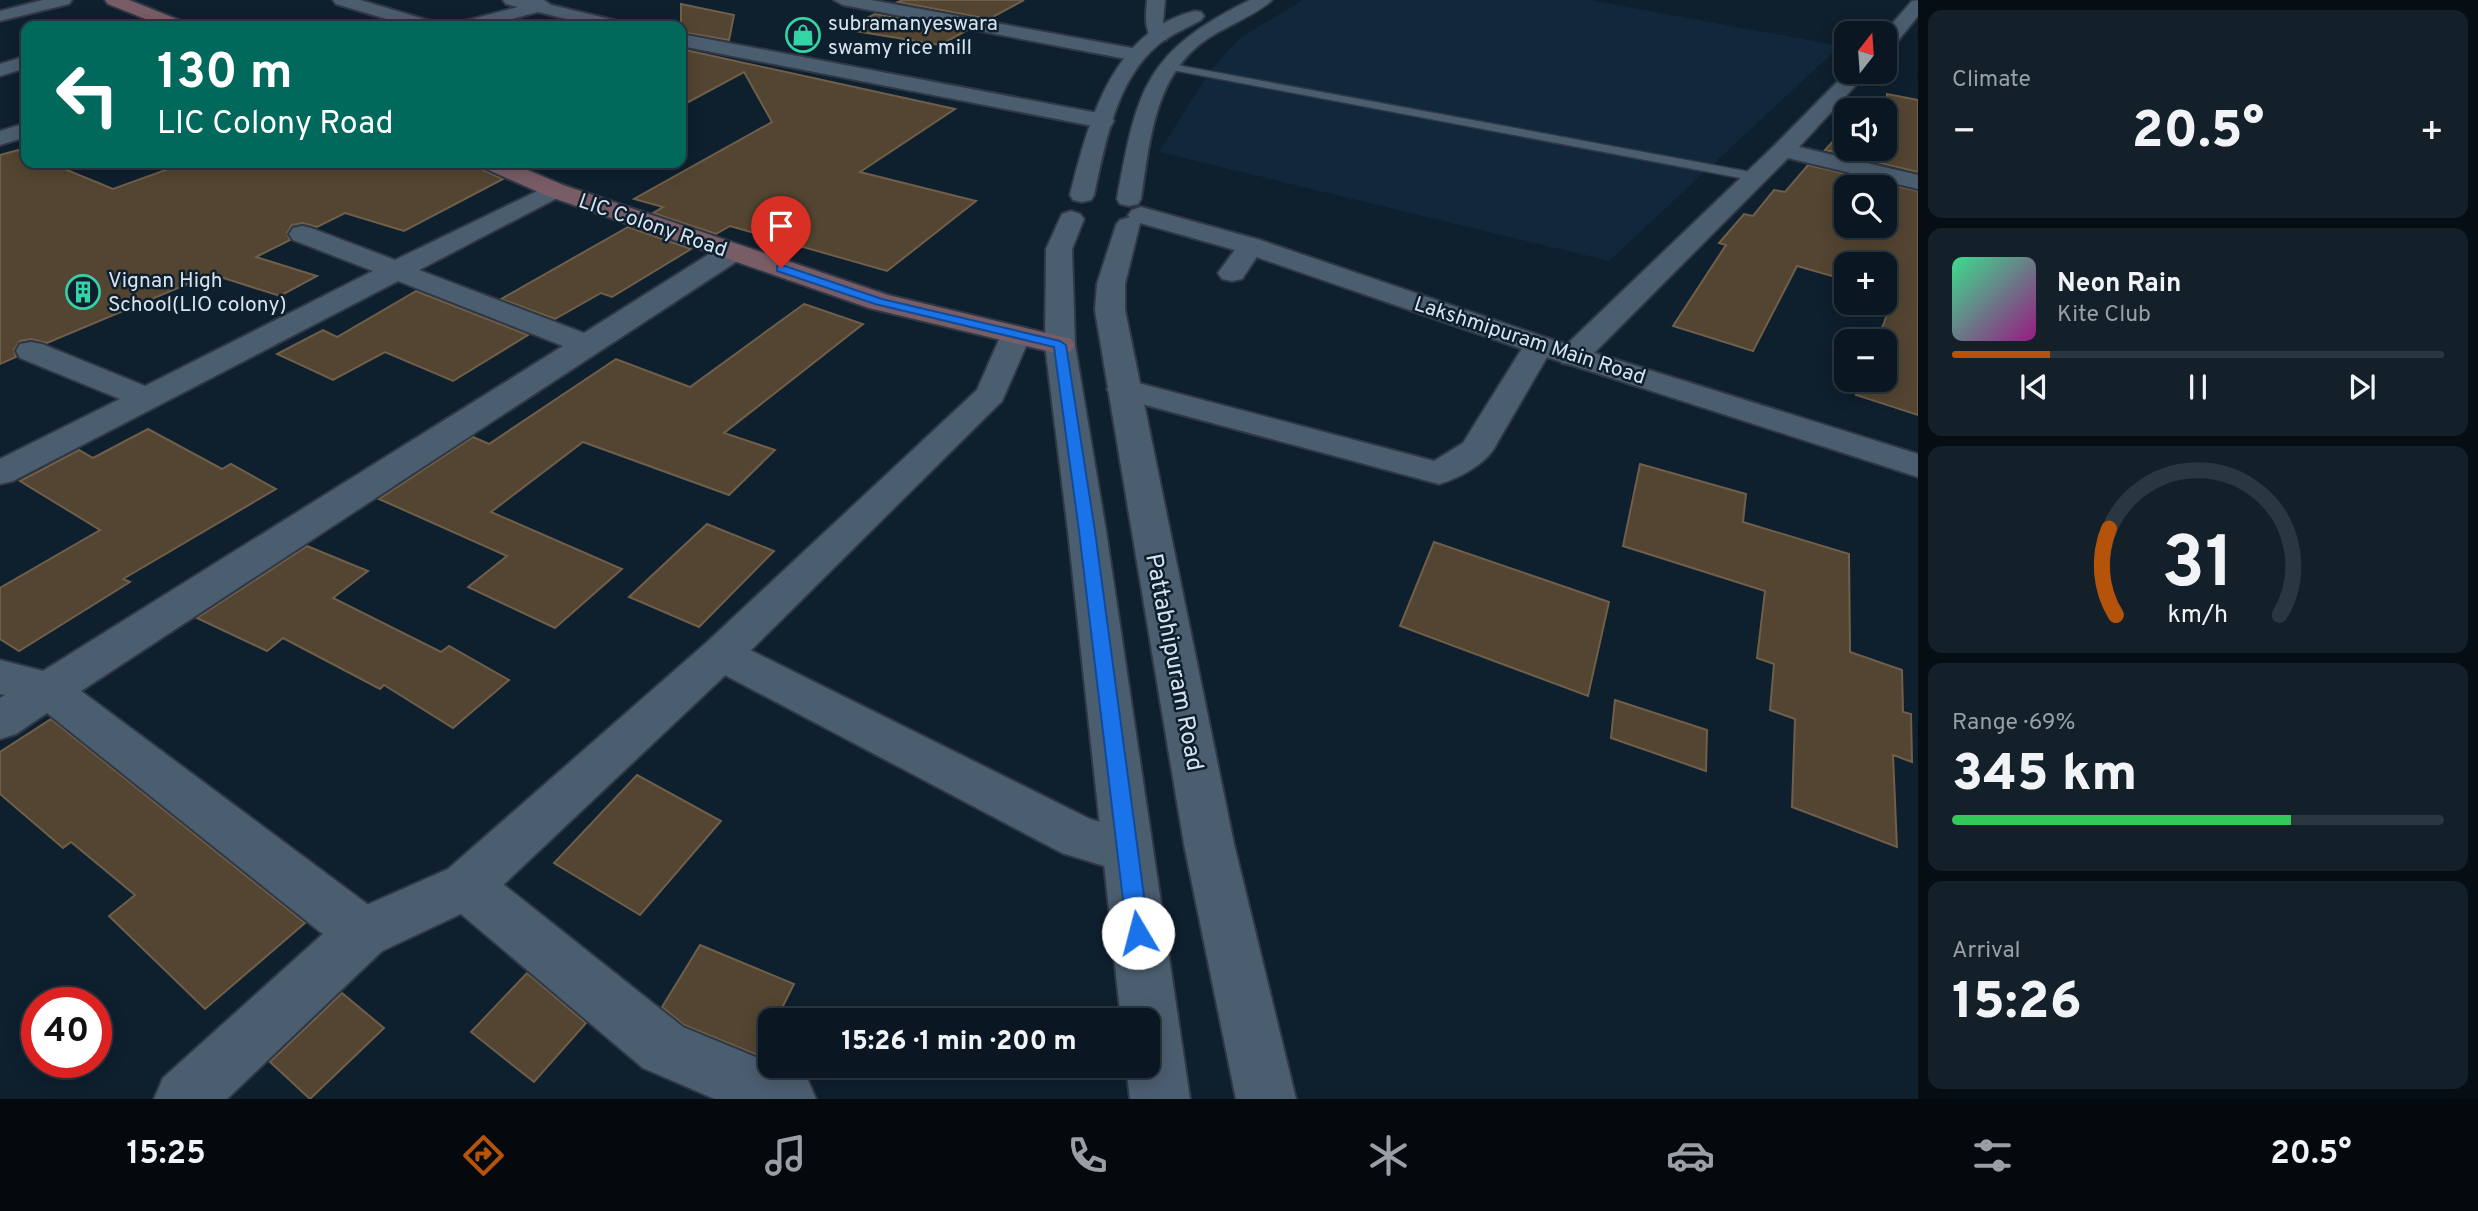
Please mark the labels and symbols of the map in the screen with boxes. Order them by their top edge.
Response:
place label: subramanyeswara swamy rice mill [828,11,998,62]
shop icon: subramanyeswara swamy rice mill [784,16,822,54]
north arrow [1834,21,1897,84]
street label: LIC Colony Road [575,188,730,264]
pin [751,196,811,268]
place label: Vignan High School(LIO colony) [108,268,287,319]
building icon: Vignan High School(LIO colony) [64,273,102,311]
street label: Lakshmipuram Main Road [1410,291,1649,392]
street label: Pattabhipuram Road [1137,551,1209,774]
position arrow [1101,896,1175,970]
speed limit sign: 40 [21,987,112,1078]

